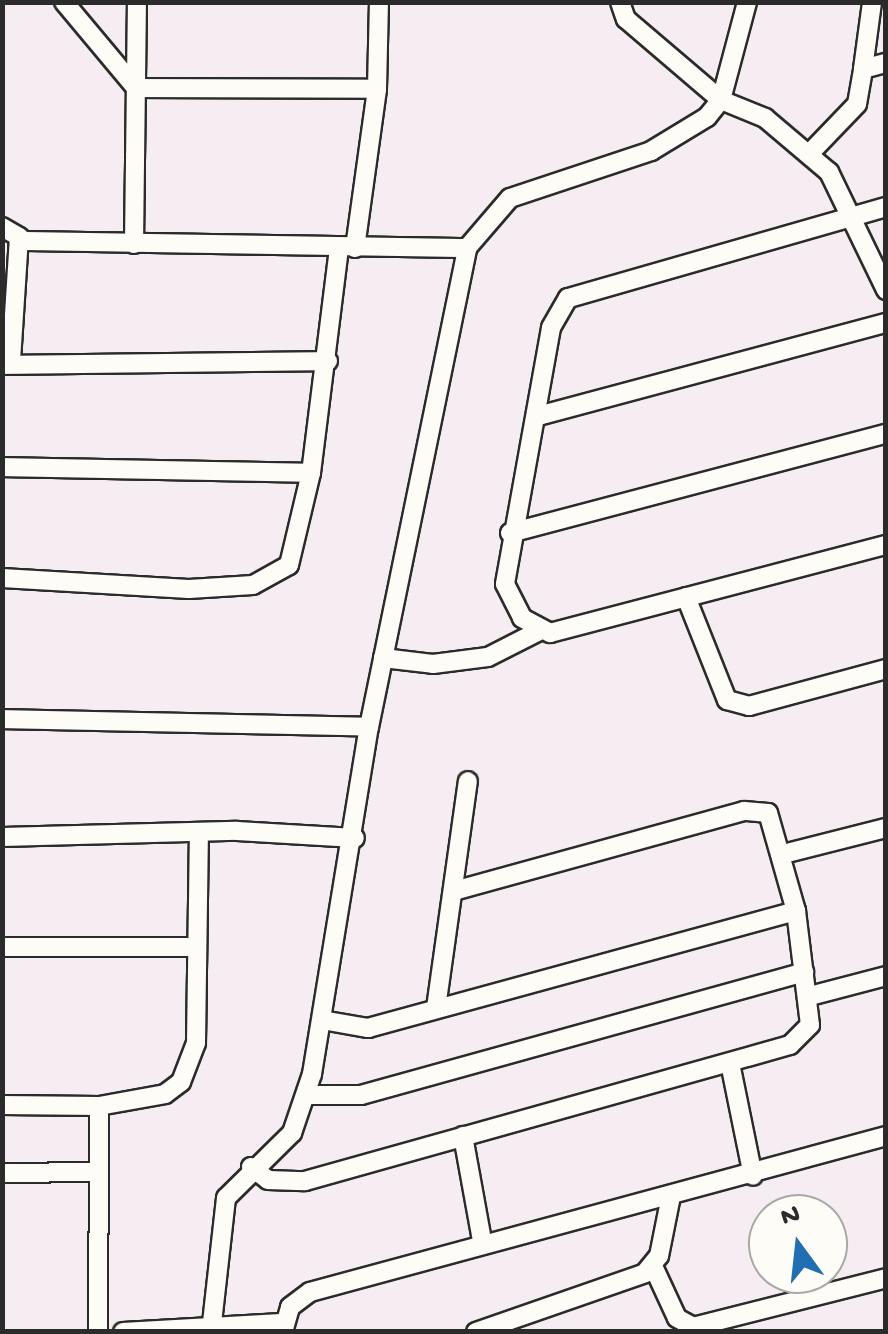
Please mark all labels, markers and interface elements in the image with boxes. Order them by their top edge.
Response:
north arrow [748,1194,848,1294]
text: N [778,1198,804,1235]

